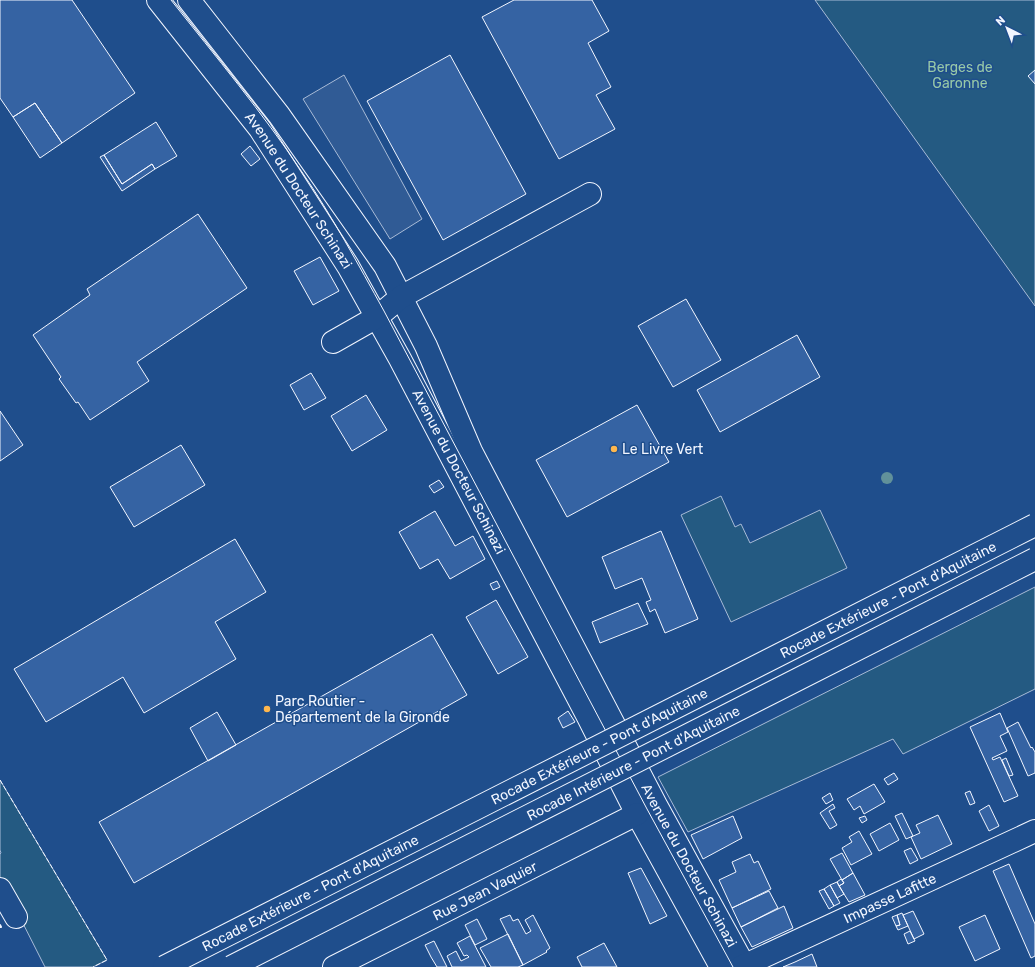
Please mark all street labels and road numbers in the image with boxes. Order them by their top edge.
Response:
street label: Avenue du Docteur Schinazi [241,109,356,272]
street label: Avenue du Docteur Schinazi [408,387,509,557]
street label: Rocade Extérieure - Pont d'Aquitaine [777,538,1000,662]
street label: Rocade Extérieure - Pont d'Aquitaine [488,685,711,809]
street label: Rocade Intérieure - Pont d'Aquitaine [524,702,743,824]
street label: Avenue du Docteur Schinazi [637,781,740,950]
street label: Rocade Extérieure - Pont d'Aquitaine [199,831,422,955]
street label: Rue Jean Vaquier [430,858,541,925]
street label: Impasse Lafitte [841,870,939,927]

